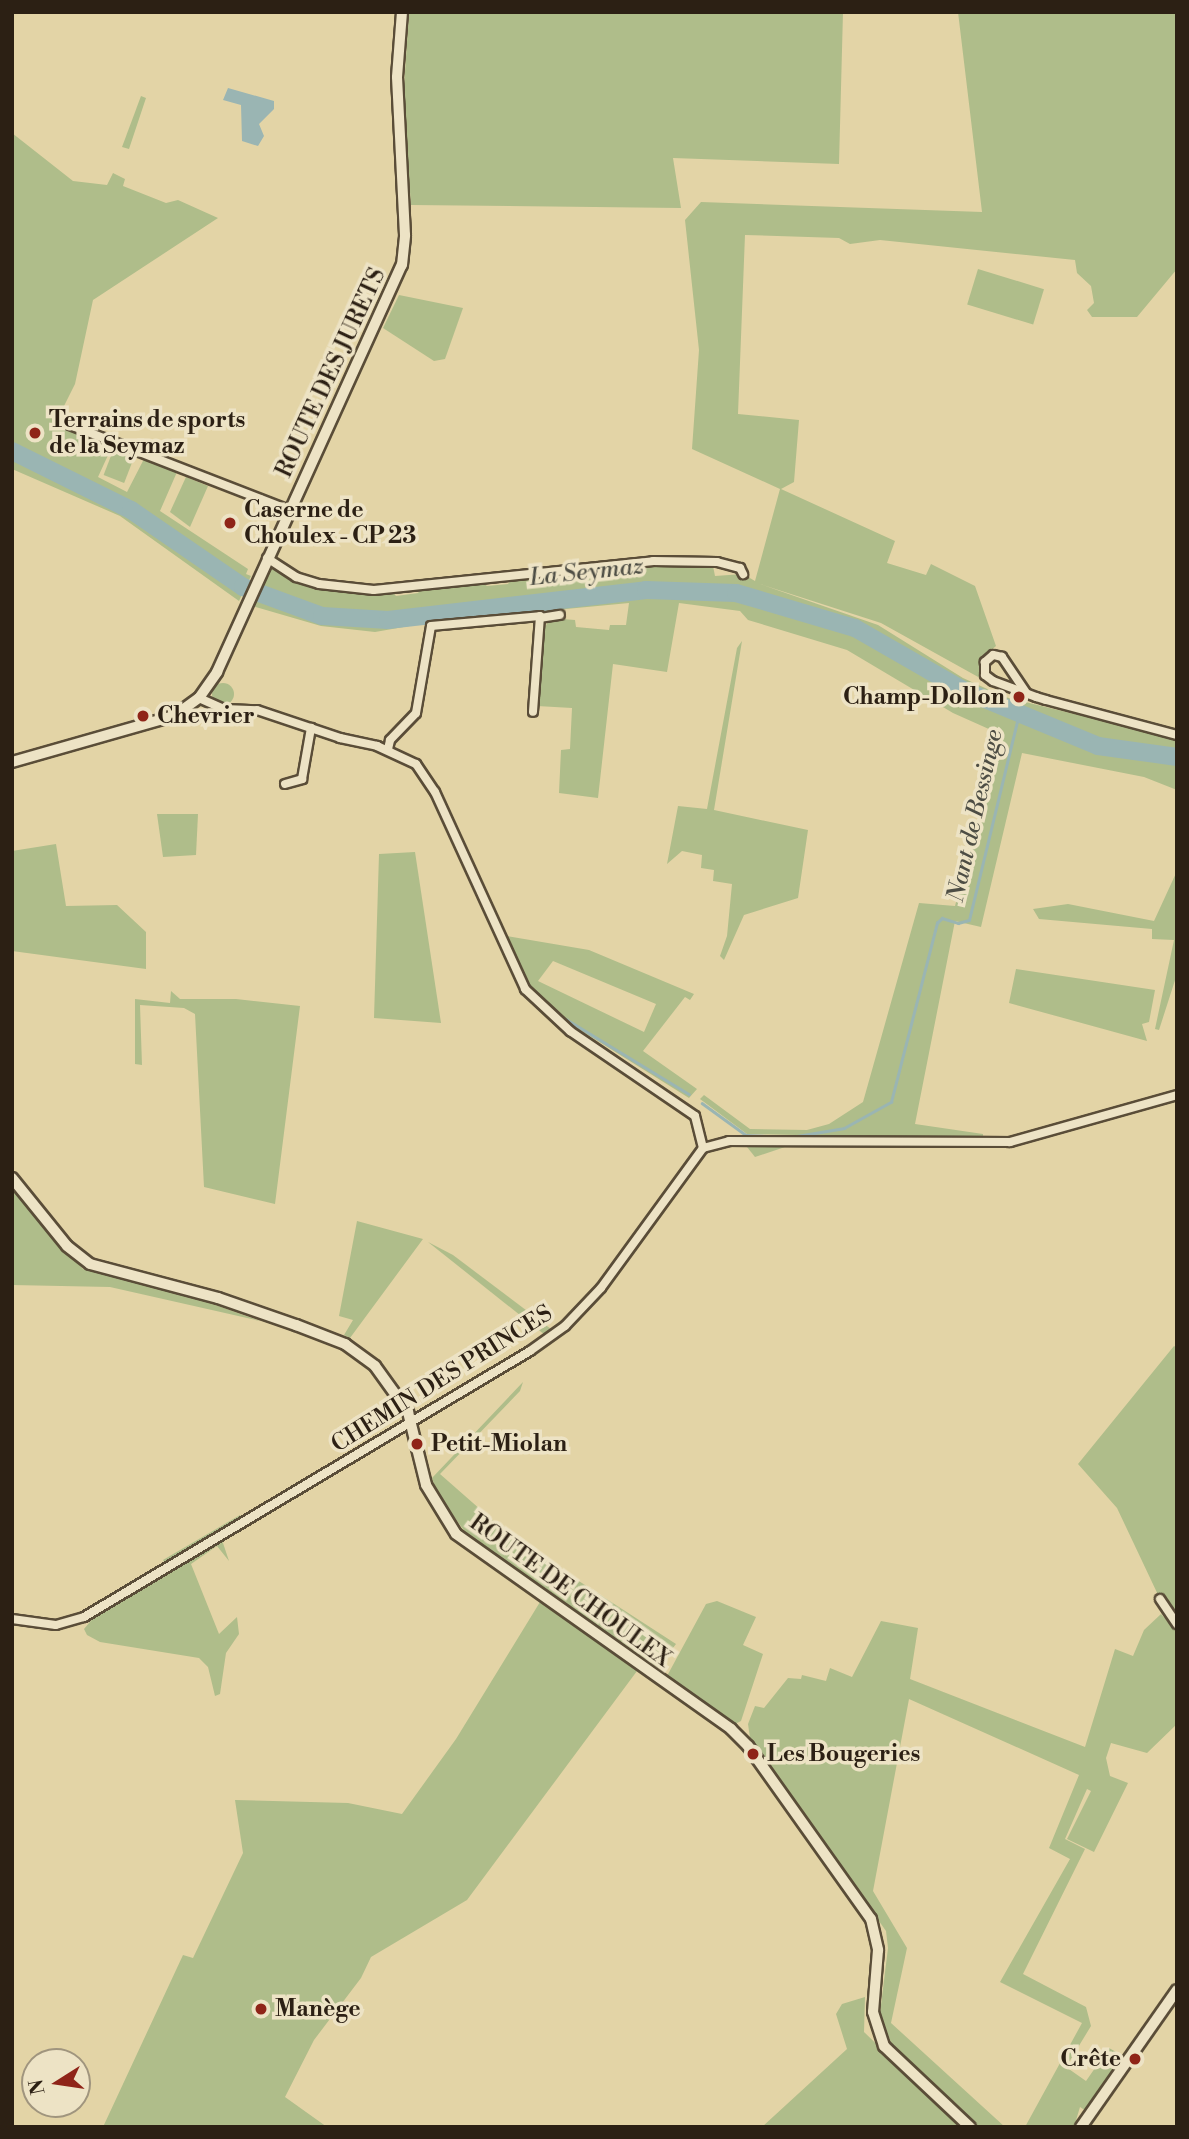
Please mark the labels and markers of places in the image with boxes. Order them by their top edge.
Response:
place label: Terrains de sports de la Seymaz [49,406,245,460]
marker: Terrains de sports de la Seymaz [27,425,43,441]
place label: Caserne de Choulex - CP 23 [244,496,416,550]
marker: Caserne de Choulex - CP 23 [222,515,238,531]
place label: Champ-Dollon [843,683,1005,711]
marker: Champ-Dollon [1011,689,1027,705]
place label: Chevrier [157,702,255,730]
marker: Chevrier [135,708,151,724]
place label: Petit-Miolan [431,1430,567,1458]
marker: Petit-Miolan [409,1436,425,1452]
place label: Les Bougeries [767,1740,920,1768]
marker: Les Bougeries [745,1746,761,1762]
place label: Manège [275,1995,361,2023]
marker: Manège [253,2001,269,2017]
place label: Crête [1060,2045,1121,2073]
marker: Crête [1127,2051,1143,2067]

